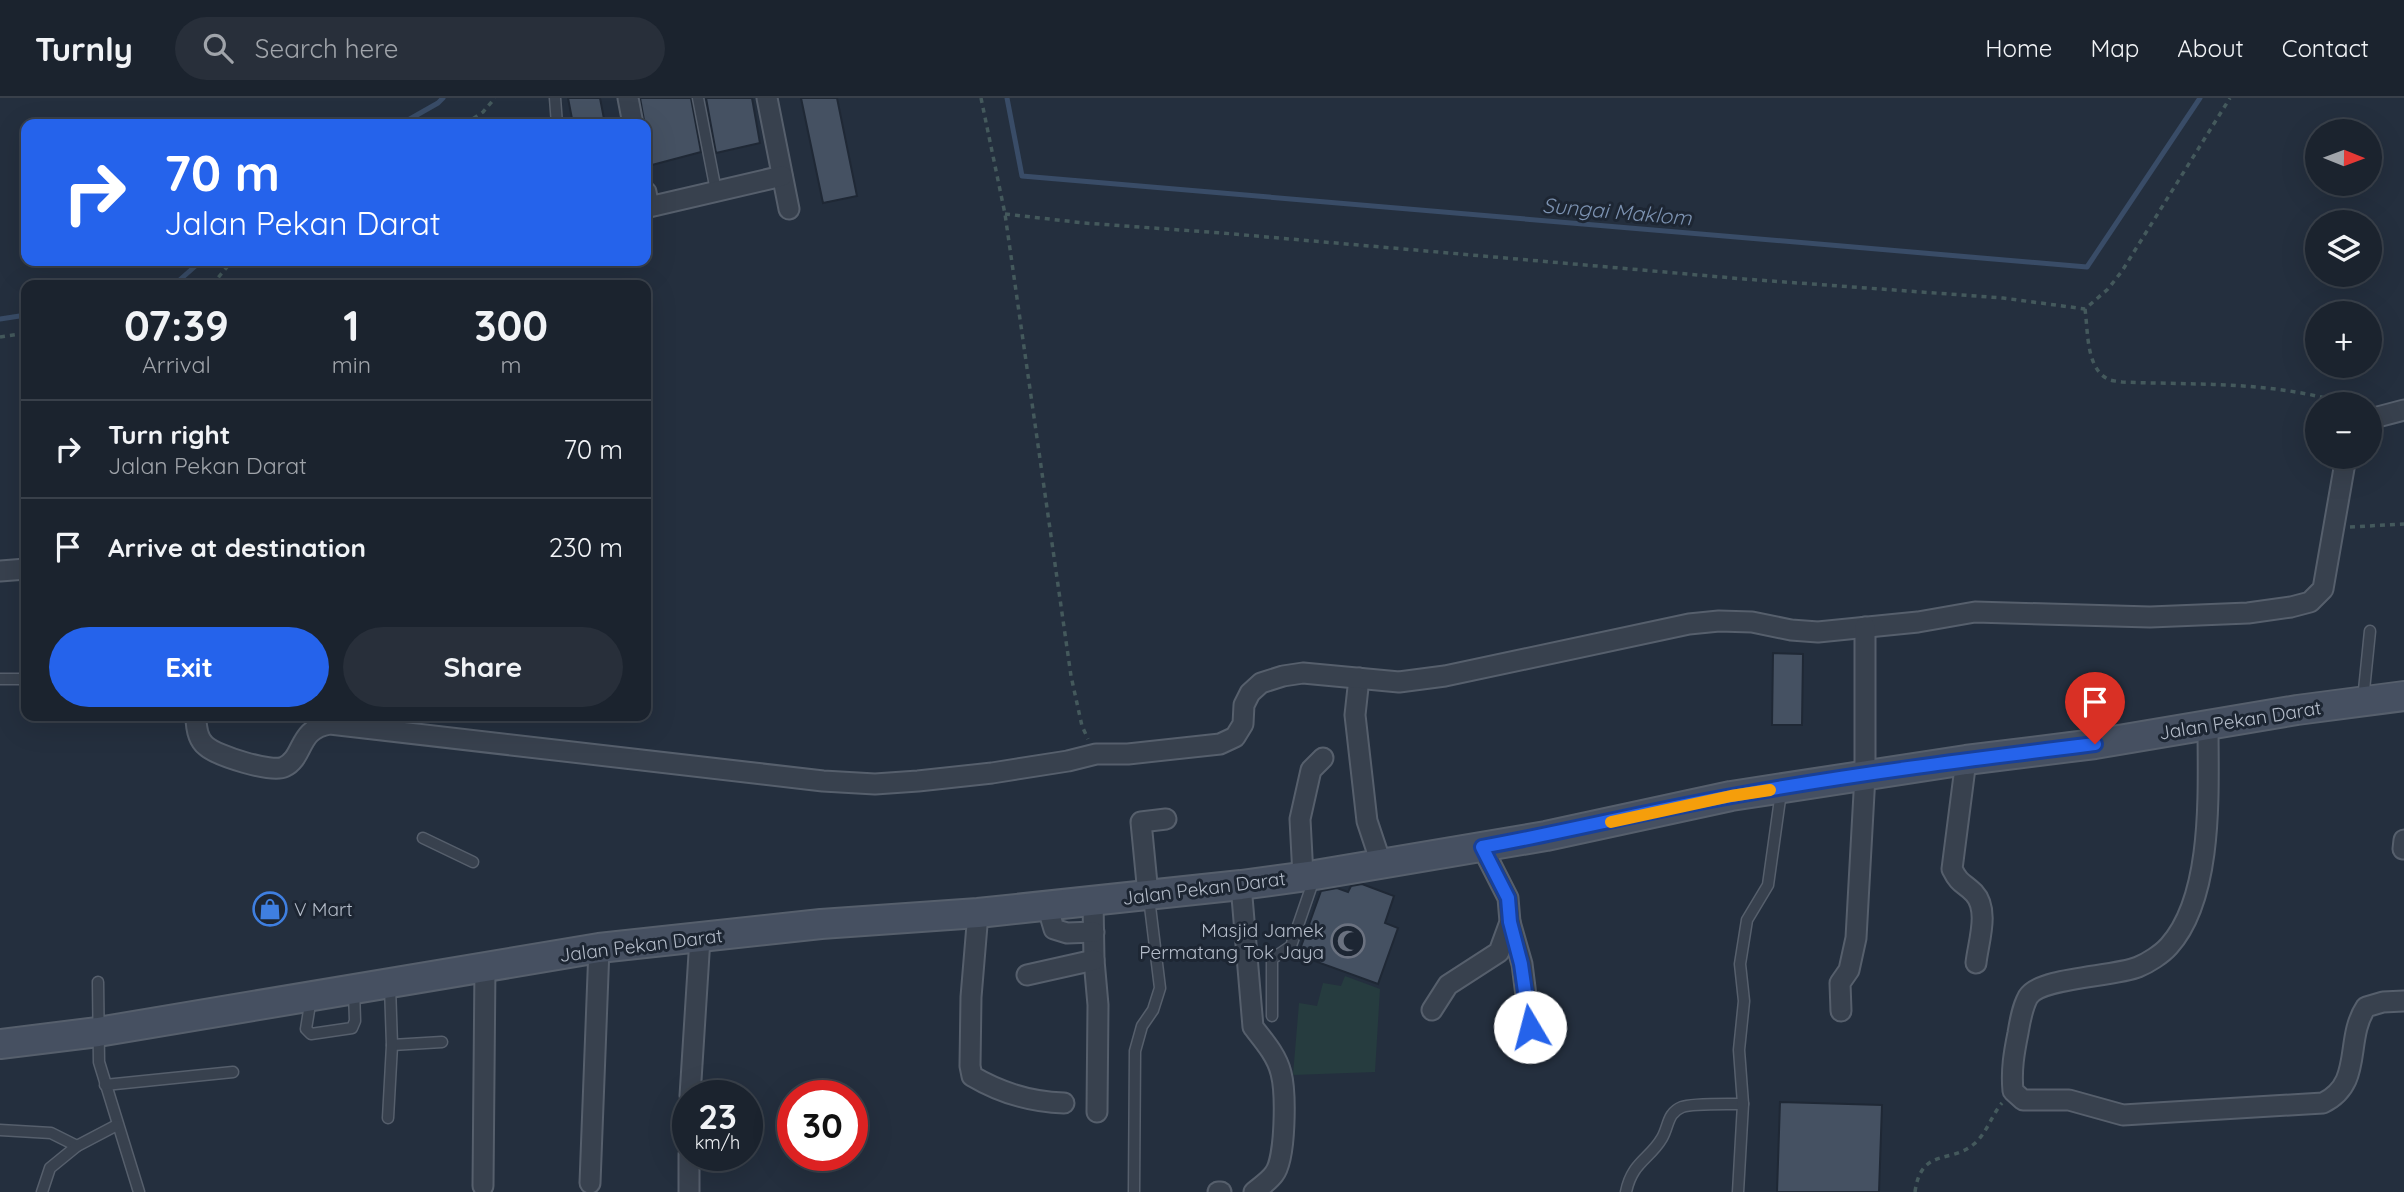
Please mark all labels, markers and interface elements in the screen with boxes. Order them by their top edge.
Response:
search box [175,17,665,80]
text: Turnly [35,28,133,69]
icon: search [199,29,237,67]
text: Search here [255,32,398,65]
text: Home [1985,33,2052,63]
text: Map [2090,33,2139,63]
text: About [2177,33,2244,63]
text: Contact [2282,33,2369,63]
north arrow [2305,119,2382,196]
map controls [2305,119,2382,469]
text: 70 m [164,142,280,203]
icon: right [49,147,140,238]
water label: Sungai Maklom [1541,192,1693,231]
text: Jalan Pekan Darat [164,203,441,243]
button: layers [2305,210,2382,287]
text: 07:39 [124,299,229,352]
text: 1 [343,299,360,352]
text: 300 [474,299,548,352]
button: + [2305,301,2382,378]
text: Arrival [142,350,211,379]
text: min [332,350,371,379]
text: m [501,350,521,379]
button: − [2305,392,2382,469]
text: Turn right [108,418,230,451]
icon: right [49,430,87,468]
text: 70 m [563,433,623,466]
text: Jalan Pekan Darat [108,451,307,480]
icon: arrive [49,528,87,566]
text: Arrive at destination [108,531,366,564]
text: 230 m [549,531,623,564]
button: Exit [49,627,329,707]
button: Share [343,627,623,707]
pin [2065,672,2125,744]
icon: arrive [2076,683,2114,721]
street label: Jalan Pekan Darat [2157,695,2323,745]
street label: Jalan Pekan Darat [1121,866,1287,910]
shop icon: V Mart [251,890,289,928]
place label: V Mart [294,897,353,921]
place label: Masjid Jamek Permatang Tok Jaya [1139,918,1324,964]
mosque icon: Masjid Jamek Permatang Tok Jaya [1329,922,1367,960]
street label: Jalan Pekan Darat [558,923,724,967]
position arrow [1493,990,1567,1064]
speed limit sign: 30 [777,1080,868,1171]
text: 23 [698,1094,737,1138]
text: km/h [695,1131,740,1154]

